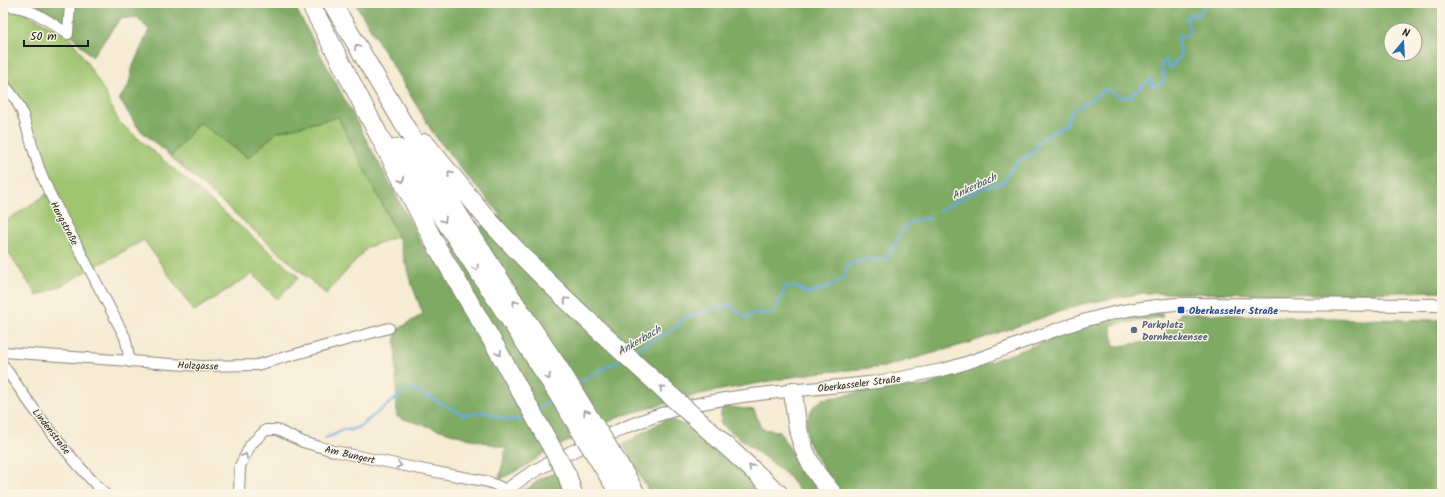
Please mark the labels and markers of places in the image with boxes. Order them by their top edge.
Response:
place label: Oberkasseler Straße [1189,303,1278,319]
marker: Oberkasseler Straße [1176,305,1186,315]
place label: Parkplatz Dornheckensee [1142,317,1208,345]
marker: Parkplatz Dornheckensee [1129,325,1139,335]

